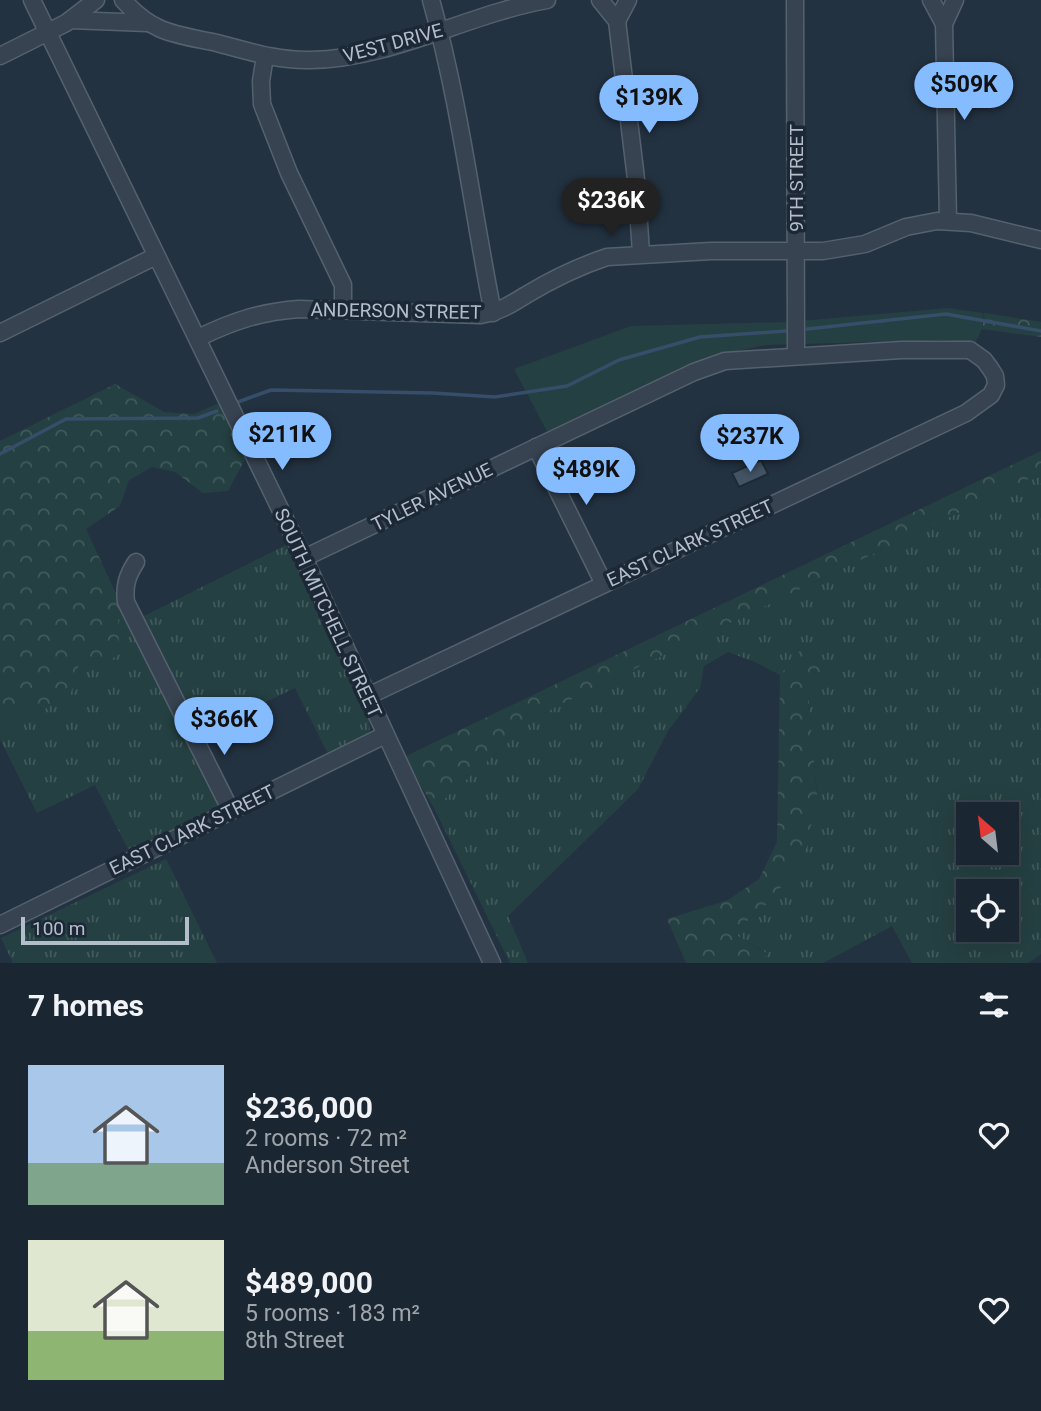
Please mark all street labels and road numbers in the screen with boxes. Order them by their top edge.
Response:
street label: VEST DRIVE [341,19,445,67]
street label: 9TH STREET [785,124,808,232]
street label: ANDERSON STREET [310,298,482,324]
street label: TYLER AVENUE [368,458,496,536]
street label: EAST CLARK STREET [603,494,777,592]
street label: SOUTH MITCHELL STREET [269,505,387,721]
street label: EAST CLARK STREET [106,780,278,880]

